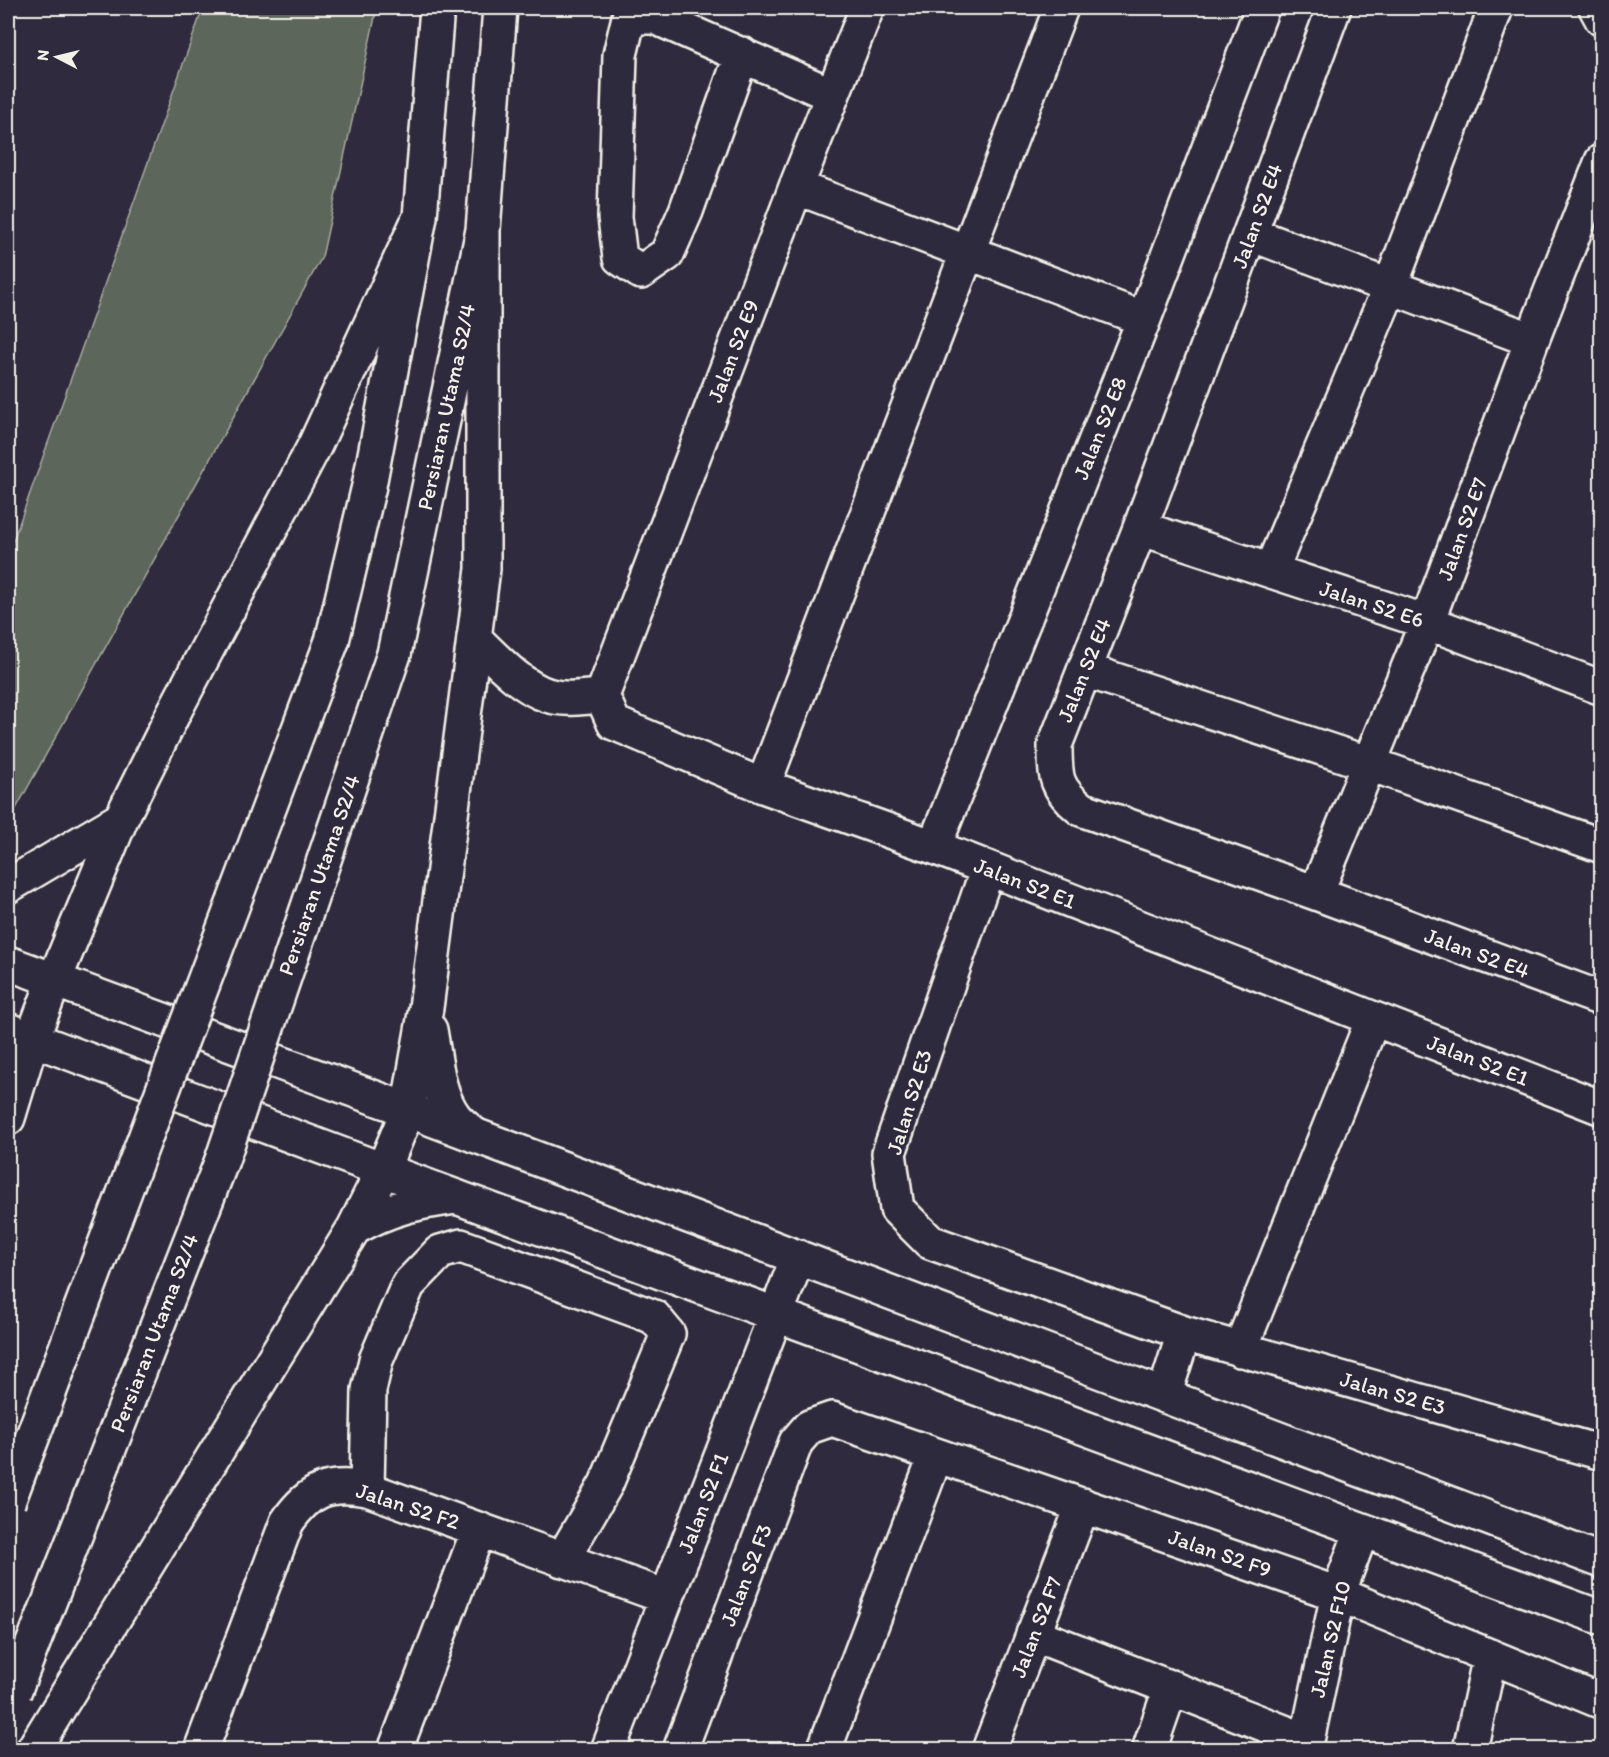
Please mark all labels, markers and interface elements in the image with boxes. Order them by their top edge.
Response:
north arrow [27,27,87,87]
text: N [33,49,53,62]
street label: Jalan S2 E4 [1226,160,1288,272]
street label: Jalan S2 E9 [701,296,765,406]
street label: Persiaran Utama S2/4 [411,301,481,513]
street label: Jalan S2 E8 [1067,373,1133,483]
street label: Jalan S2 E7 [1431,474,1493,584]
street label: Jalan S2 E6 [1316,574,1428,634]
street label: Jalan S2 E4 [1051,614,1117,726]
street label: Persiaran Utama S2/4 [272,771,366,979]
street label: Jalan S2 E1 [970,851,1080,915]
street label: Jalan S2 E4 [1421,922,1533,984]
street label: Jalan S2 E1 [1423,1028,1533,1092]
street label: Jalan S2 E3 [880,1046,938,1158]
street label: Persiaran Utama S2/4 [104,1230,204,1436]
street label: Jalan S2 E3 [1337,1365,1449,1421]
street label: Jalan S2 F1 [671,1449,735,1557]
street label: Jalan S2 F2 [353,1477,463,1536]
street label: Jalan S2 F3 [714,1520,778,1630]
street label: Jalan S2 F9 [1165,1523,1275,1583]
street label: Jalan S2 F7 [1004,1572,1068,1682]
street label: Jalan S2 F10 [1303,1578,1357,1700]

